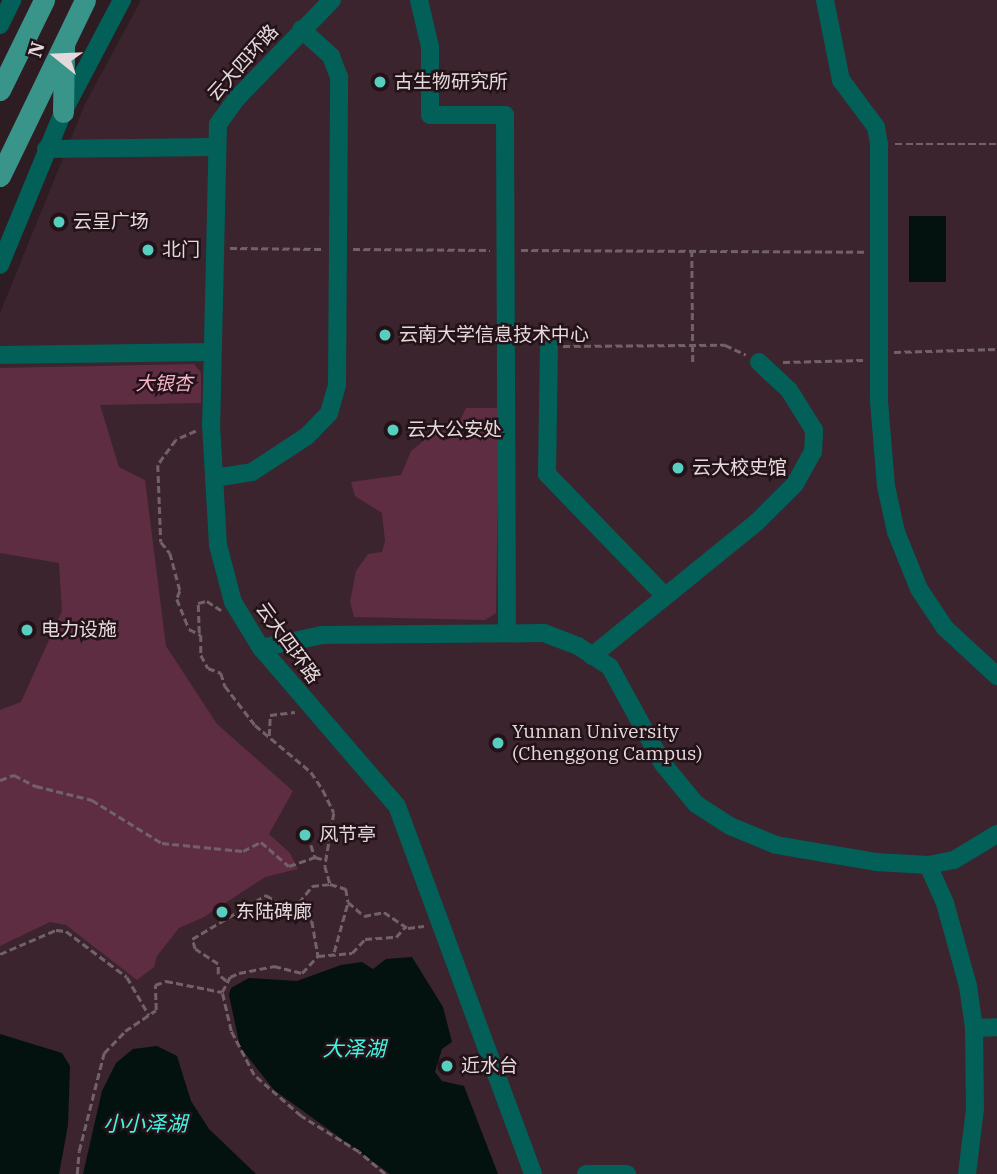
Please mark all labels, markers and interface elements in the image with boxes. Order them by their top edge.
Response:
street label: 云大四环路 [203,20,283,106]
north arrow [21,21,91,91]
text: N [22,39,50,60]
place label: 古生物研究所 [394,71,508,93]
marker: 古生物研究所 [372,74,388,90]
place label: 云呈广场 [73,211,149,233]
marker: 云呈广场 [51,214,67,230]
place label: 北门 [162,239,200,261]
marker: 北门 [140,242,156,258]
place label: 云南大学信息技术中心 [399,324,589,346]
marker: 云南大学信息技术中心 [377,327,393,343]
park label: 大银杏 [136,373,192,395]
place label: 云大公安处 [407,419,502,441]
marker: 云大公安处 [385,422,401,438]
place label: 云大校史馆 [692,457,787,479]
marker: 云大校史馆 [670,460,686,476]
street label: 云大四环路 [251,598,325,688]
place label: 电力设施 [41,619,117,641]
marker: 电力设施 [19,622,35,638]
place label: Yunnan University (Chenggong Campus) [512,721,702,765]
marker: Yunnan University (Chenggong Campus) [490,735,506,751]
place label: 风节亭 [319,824,376,846]
marker: 风节亭 [297,827,313,843]
place label: 东陆碑廊 [236,901,312,923]
marker: 东陆碑廊 [214,904,230,920]
water label: 大泽湖 [323,1035,385,1061]
place label: 近水台 [461,1055,518,1077]
marker: 近水台 [439,1058,455,1074]
water label: 小小泽湖 [103,1110,187,1136]

